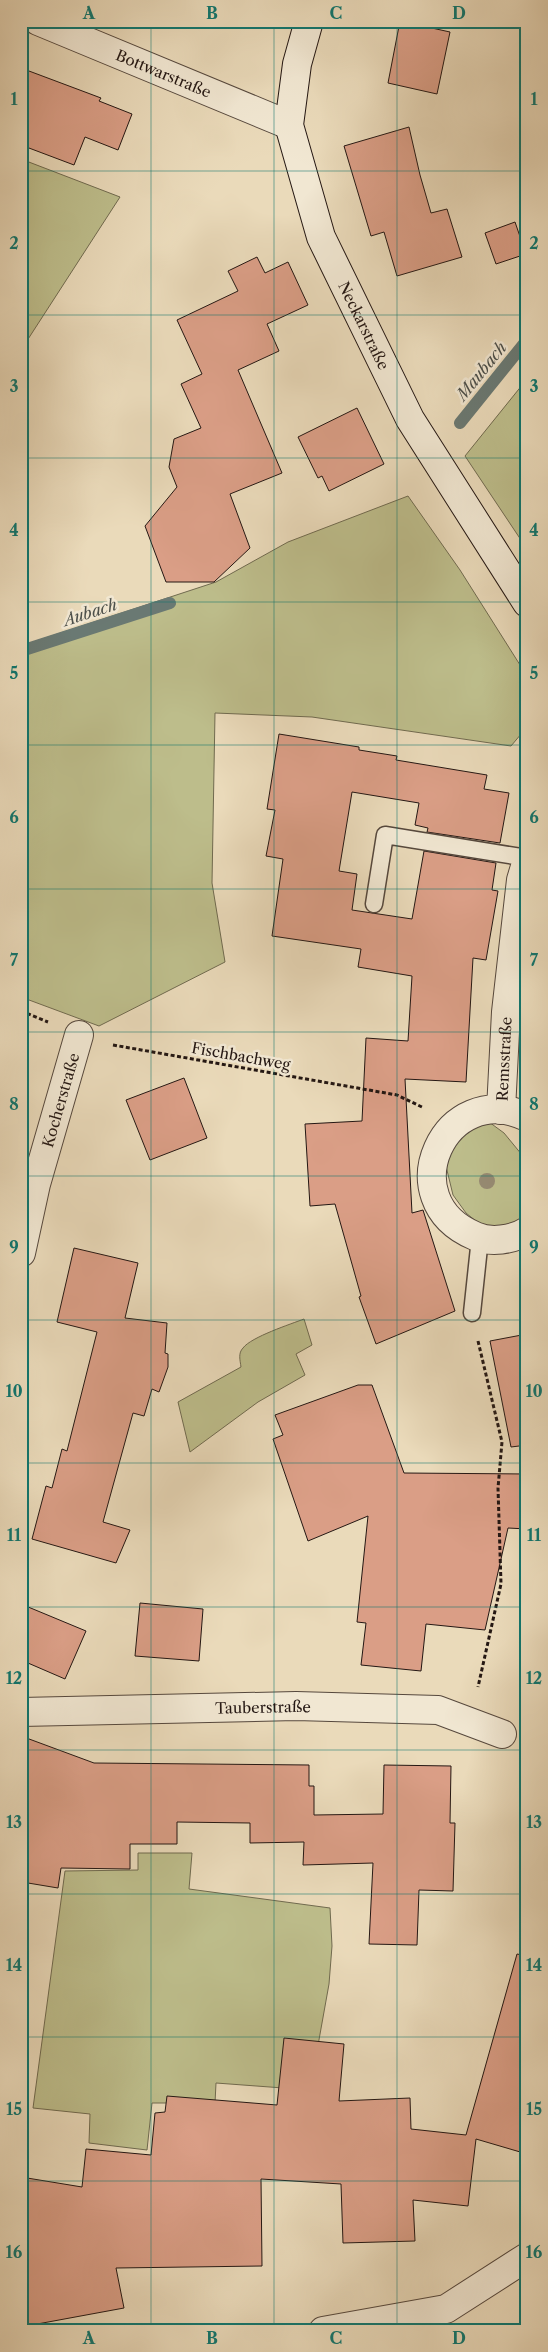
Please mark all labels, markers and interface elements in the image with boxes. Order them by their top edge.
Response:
text: A [82,3,96,23]
text: B [206,3,218,23]
text: C [330,3,342,23]
text: D [452,3,466,23]
street label: Bottwarstraße [113,45,214,101]
text: 1 [10,89,18,109]
text: 1 [530,89,538,109]
text: 2 [9,233,19,253]
text: 2 [529,233,539,253]
street label: Neckarstraße [335,278,394,373]
water label: Maubach [450,338,510,406]
text: 3 [9,376,19,396]
text: 3 [529,376,539,396]
text: 4 [9,520,19,540]
text: 4 [529,520,539,540]
water label: Aubach [58,594,119,631]
text: 5 [10,663,19,683]
text: 5 [530,663,539,683]
text: 6 [9,807,19,827]
text: 6 [529,807,539,827]
text: 7 [10,950,19,970]
text: 7 [530,950,539,970]
street label: Remsstraße [492,1016,515,1102]
street label: Fischbachweg [190,1038,292,1074]
street label: Kocherstraße [38,1051,83,1149]
text: 8 [9,1094,19,1114]
text: 8 [529,1094,539,1114]
text: 9 [9,1237,19,1257]
text: 9 [529,1237,539,1257]
text: 10 [5,1381,23,1401]
text: 10 [525,1381,543,1401]
text: 11 [7,1525,22,1545]
text: 11 [527,1525,542,1545]
text: 12 [6,1668,22,1688]
text: 12 [526,1668,542,1688]
street label: Tauberstraße [215,1696,311,1717]
text: 13 [6,1812,22,1832]
text: 13 [526,1812,542,1832]
text: 14 [6,1955,22,1975]
text: 14 [526,1955,542,1975]
text: 15 [6,2099,22,2119]
text: 15 [526,2099,542,2119]
text: 16 [6,2242,23,2262]
text: 16 [526,2242,543,2262]
text: A [82,2328,96,2348]
text: B [206,2328,218,2348]
text: C [330,2328,342,2348]
text: D [452,2328,466,2348]

